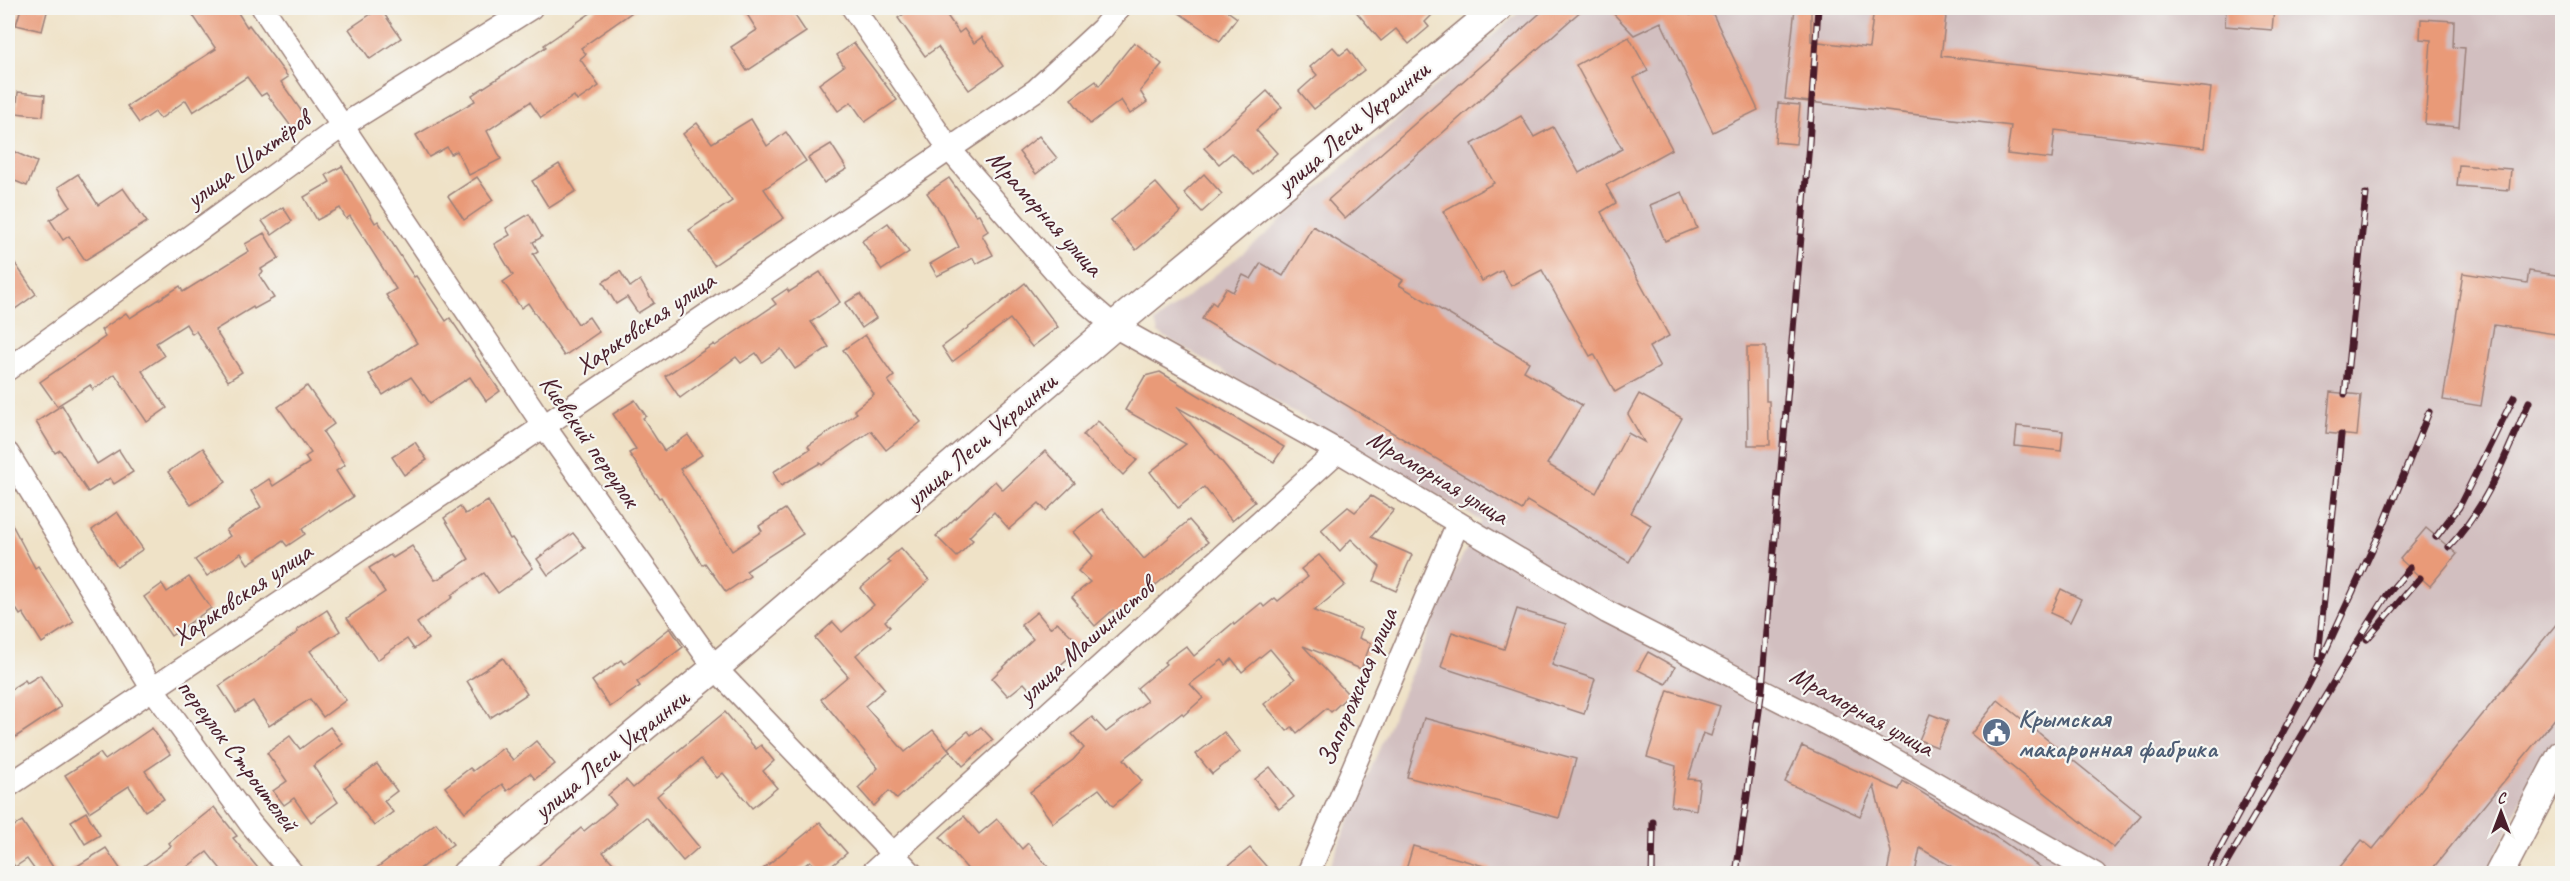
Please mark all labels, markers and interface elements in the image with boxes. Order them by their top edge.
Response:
street label: улица Леси Украинки [1268,52,1438,202]
street label: улица Шахтёров [178,100,320,216]
street label: Мраморная улица [980,143,1112,284]
street label: Харьковская улица [569,263,723,382]
street label: улица Леси Украинки [897,364,1065,516]
street label: Киевский переулок [532,368,649,516]
street label: Мраморная улица [1361,422,1516,533]
street label: Харьковская улица [166,534,320,653]
street label: улица Машинистов [1009,567,1166,712]
street label: Запорожская улица [1309,602,1406,771]
street label: Мраморная улица [1784,658,1941,765]
street label: переулок Строителей [170,672,308,840]
street label: улица Леси Украинки [525,680,697,828]
place label: Крымская макаронная фабрика [2018,702,2219,765]
public building icon: Крымская макаронная фабрика [1981,717,2013,749]
north arrow [2471,782,2531,842]
text: С [2497,788,2507,808]

